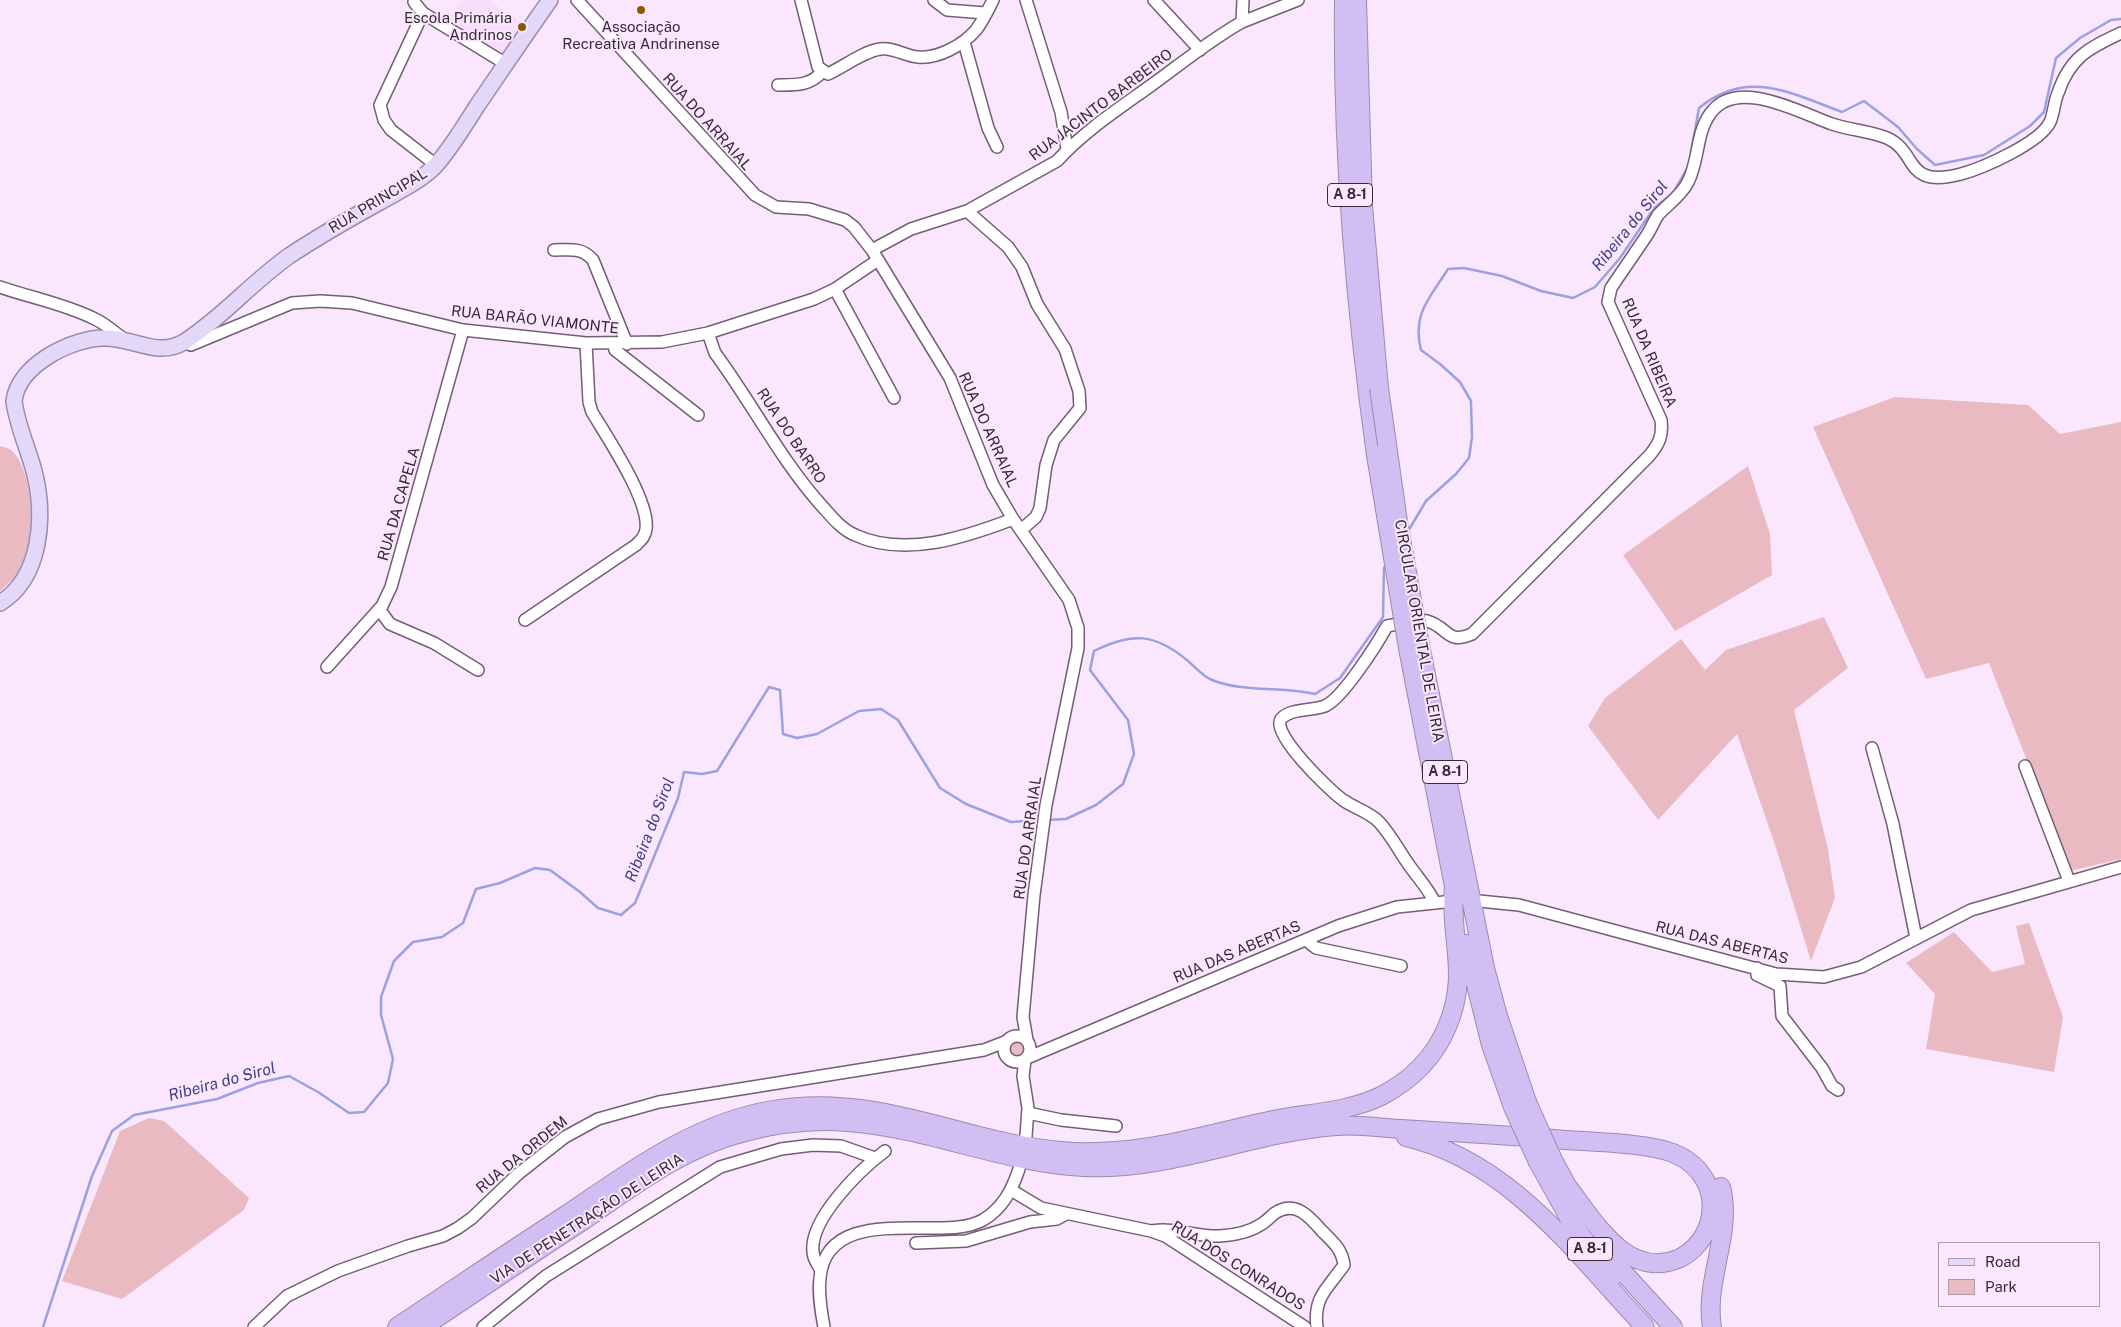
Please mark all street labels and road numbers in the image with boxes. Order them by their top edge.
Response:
street label: RUA JACINTO BARBEIRO [1026,45,1176,165]
street label: RUA DO ARRAIAL [659,70,755,174]
street label: RUA PRINCIPAL [325,164,431,238]
road number: A 8-1 [1328,184,1372,206]
street label: RUA DA RIBEIRA [1618,295,1680,411]
street label: RUA BARÃO VIAMONTE [450,302,620,338]
street label: RUA DO ARRAIAL [954,370,1022,490]
street label: RUA DO BARRO [753,385,829,487]
street label: RUA DA CAPELA [374,445,424,563]
street label: CIRCULAR ORIENTAL DE LEIRIA [1391,518,1447,744]
road number: A 8-1 [1422,760,1468,784]
street label: RUA DO ARRAIAL [1010,775,1046,901]
street label: RUA DAS ABERTAS [1171,917,1303,987]
street label: RUA DAS ABERTAS [1654,918,1790,968]
street label: RUA DA ORDEM [473,1113,571,1197]
street label: VIA DE PENETRAÇÃO DE LEIRIA [487,1150,687,1288]
street label: RUA DOS CONRADOS [1168,1218,1308,1314]
road number: A 8-1 [1568,1238,1612,1260]

